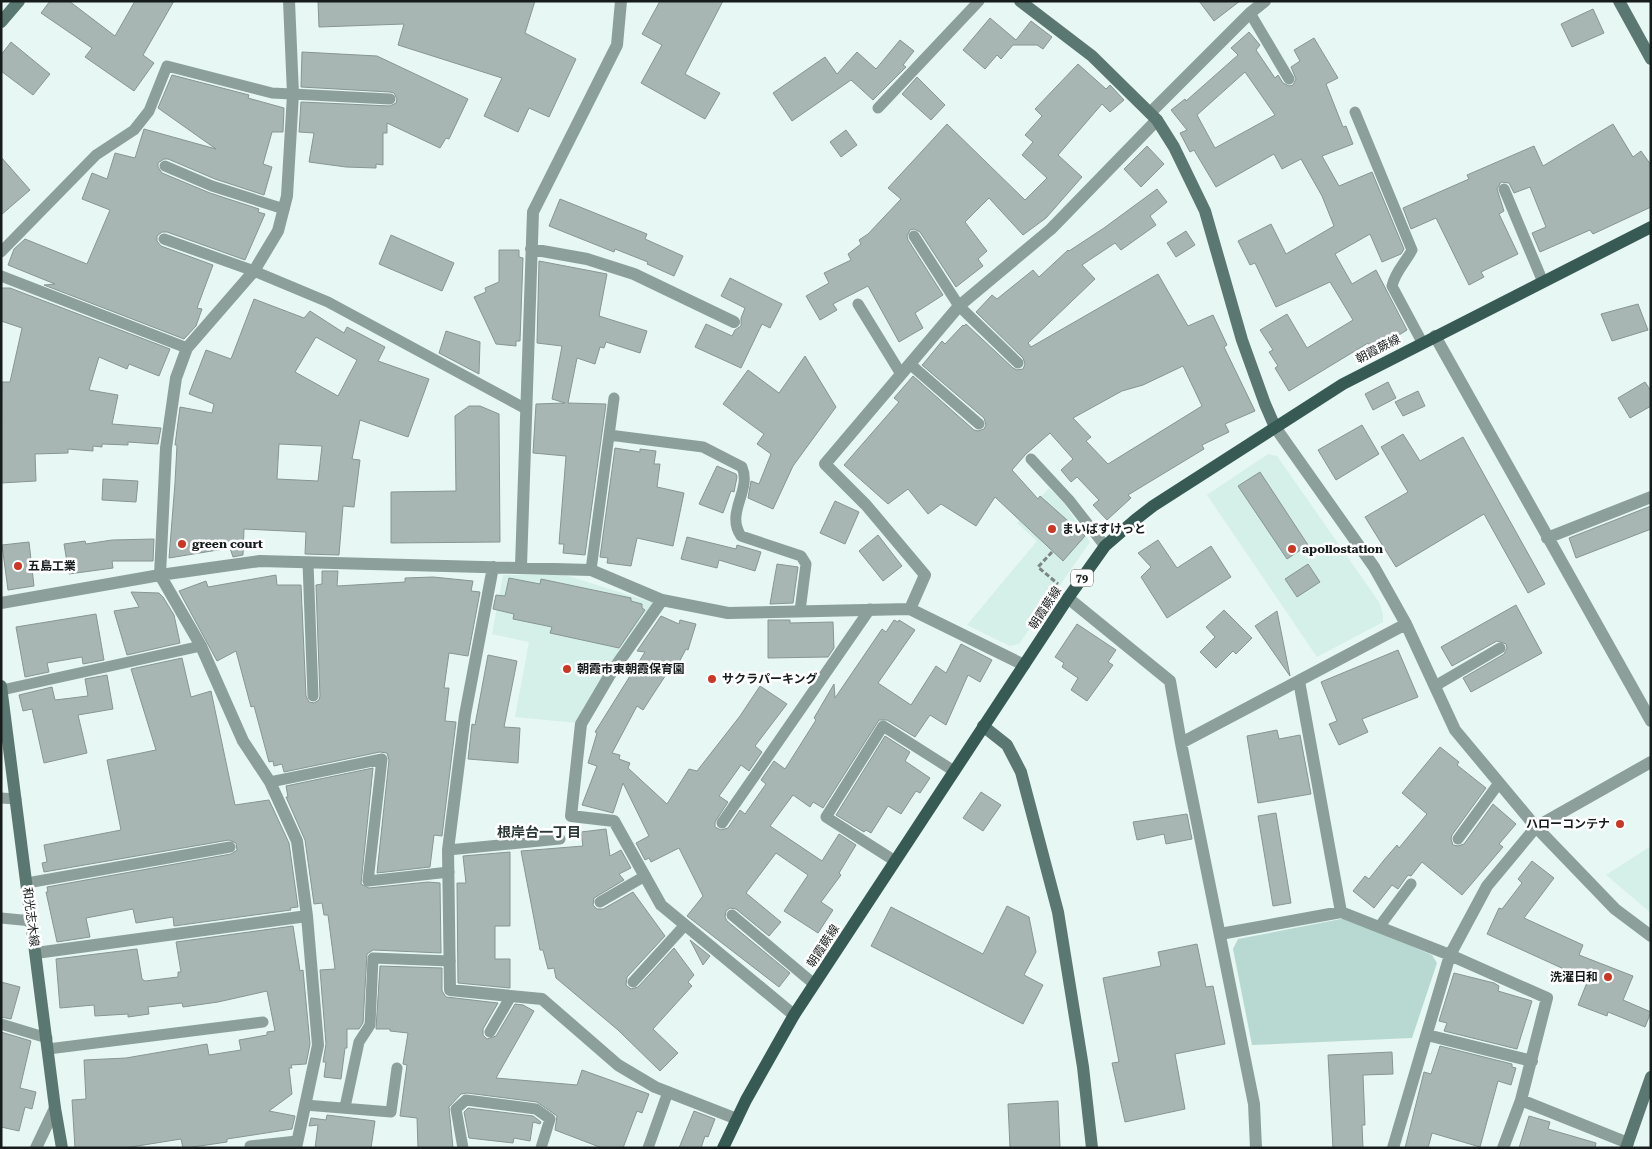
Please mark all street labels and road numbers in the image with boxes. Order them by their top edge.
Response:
street label: 朝霞蕨線 [1353,332,1403,366]
road number: 79 [1071,570,1093,586]
street label: 朝霞蕨線 [1026,584,1064,632]
street label: 和光志木線 [20,886,42,948]
street label: 朝霞蕨線 [804,922,842,970]

